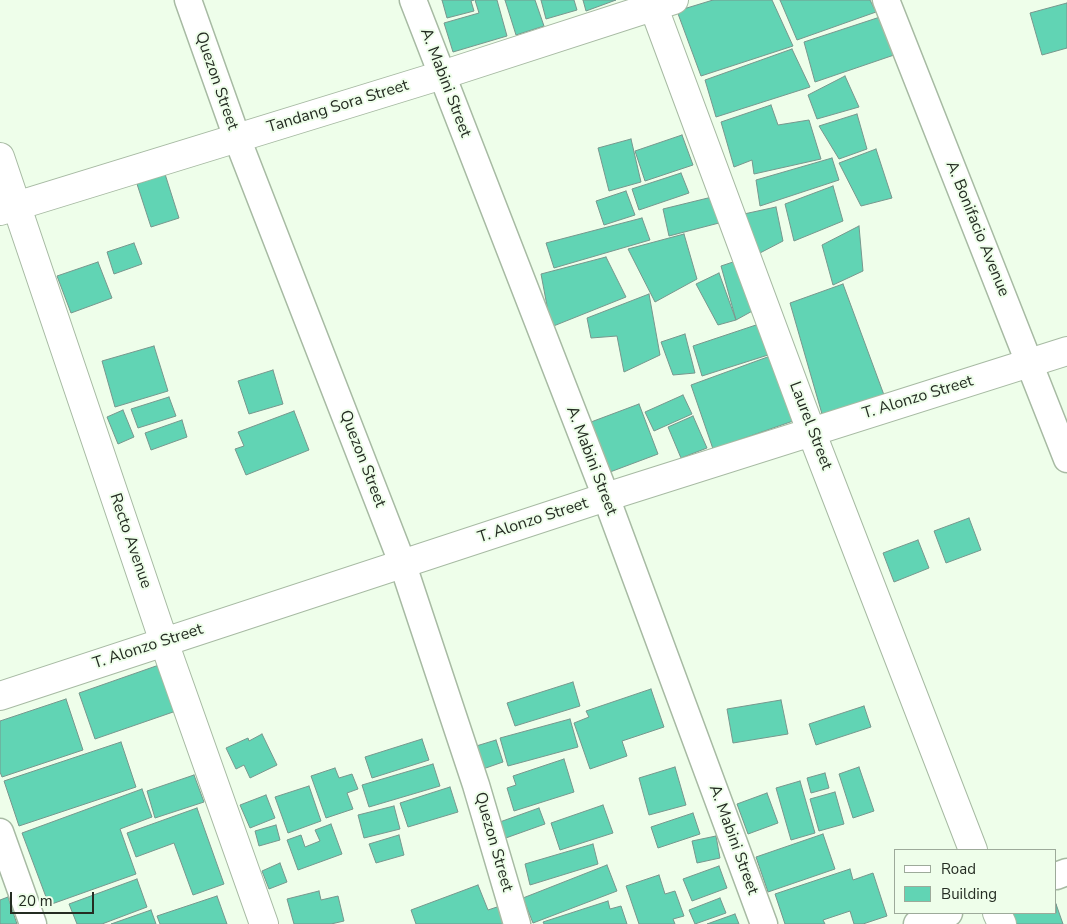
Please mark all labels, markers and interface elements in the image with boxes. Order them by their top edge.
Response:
street label: A. Mabini Street [415,26,475,140]
street label: Quezon Street [190,29,242,133]
street label: Tandang Sora Street [265,76,411,138]
street label: A. Bonifacio Avenue [941,158,1013,300]
street label: T. Alonzo Street [860,372,976,424]
street label: Laurel Street [784,379,836,473]
street label: A. Mabini Street [561,404,621,518]
street label: Quezon Street [335,408,389,510]
street label: Recto Avenue [105,491,155,591]
street label: T. Alonzo Street [476,494,590,548]
street label: T. Alonzo Street [91,620,205,674]
street label: A. Mabini Street [704,782,762,898]
street label: Quezon Street [470,790,516,894]
legend [894,849,1057,914]
text: Road [941,859,976,879]
scale bar [12,882,96,914]
text: Building [941,884,997,904]
text: 20 m [18,891,53,911]

